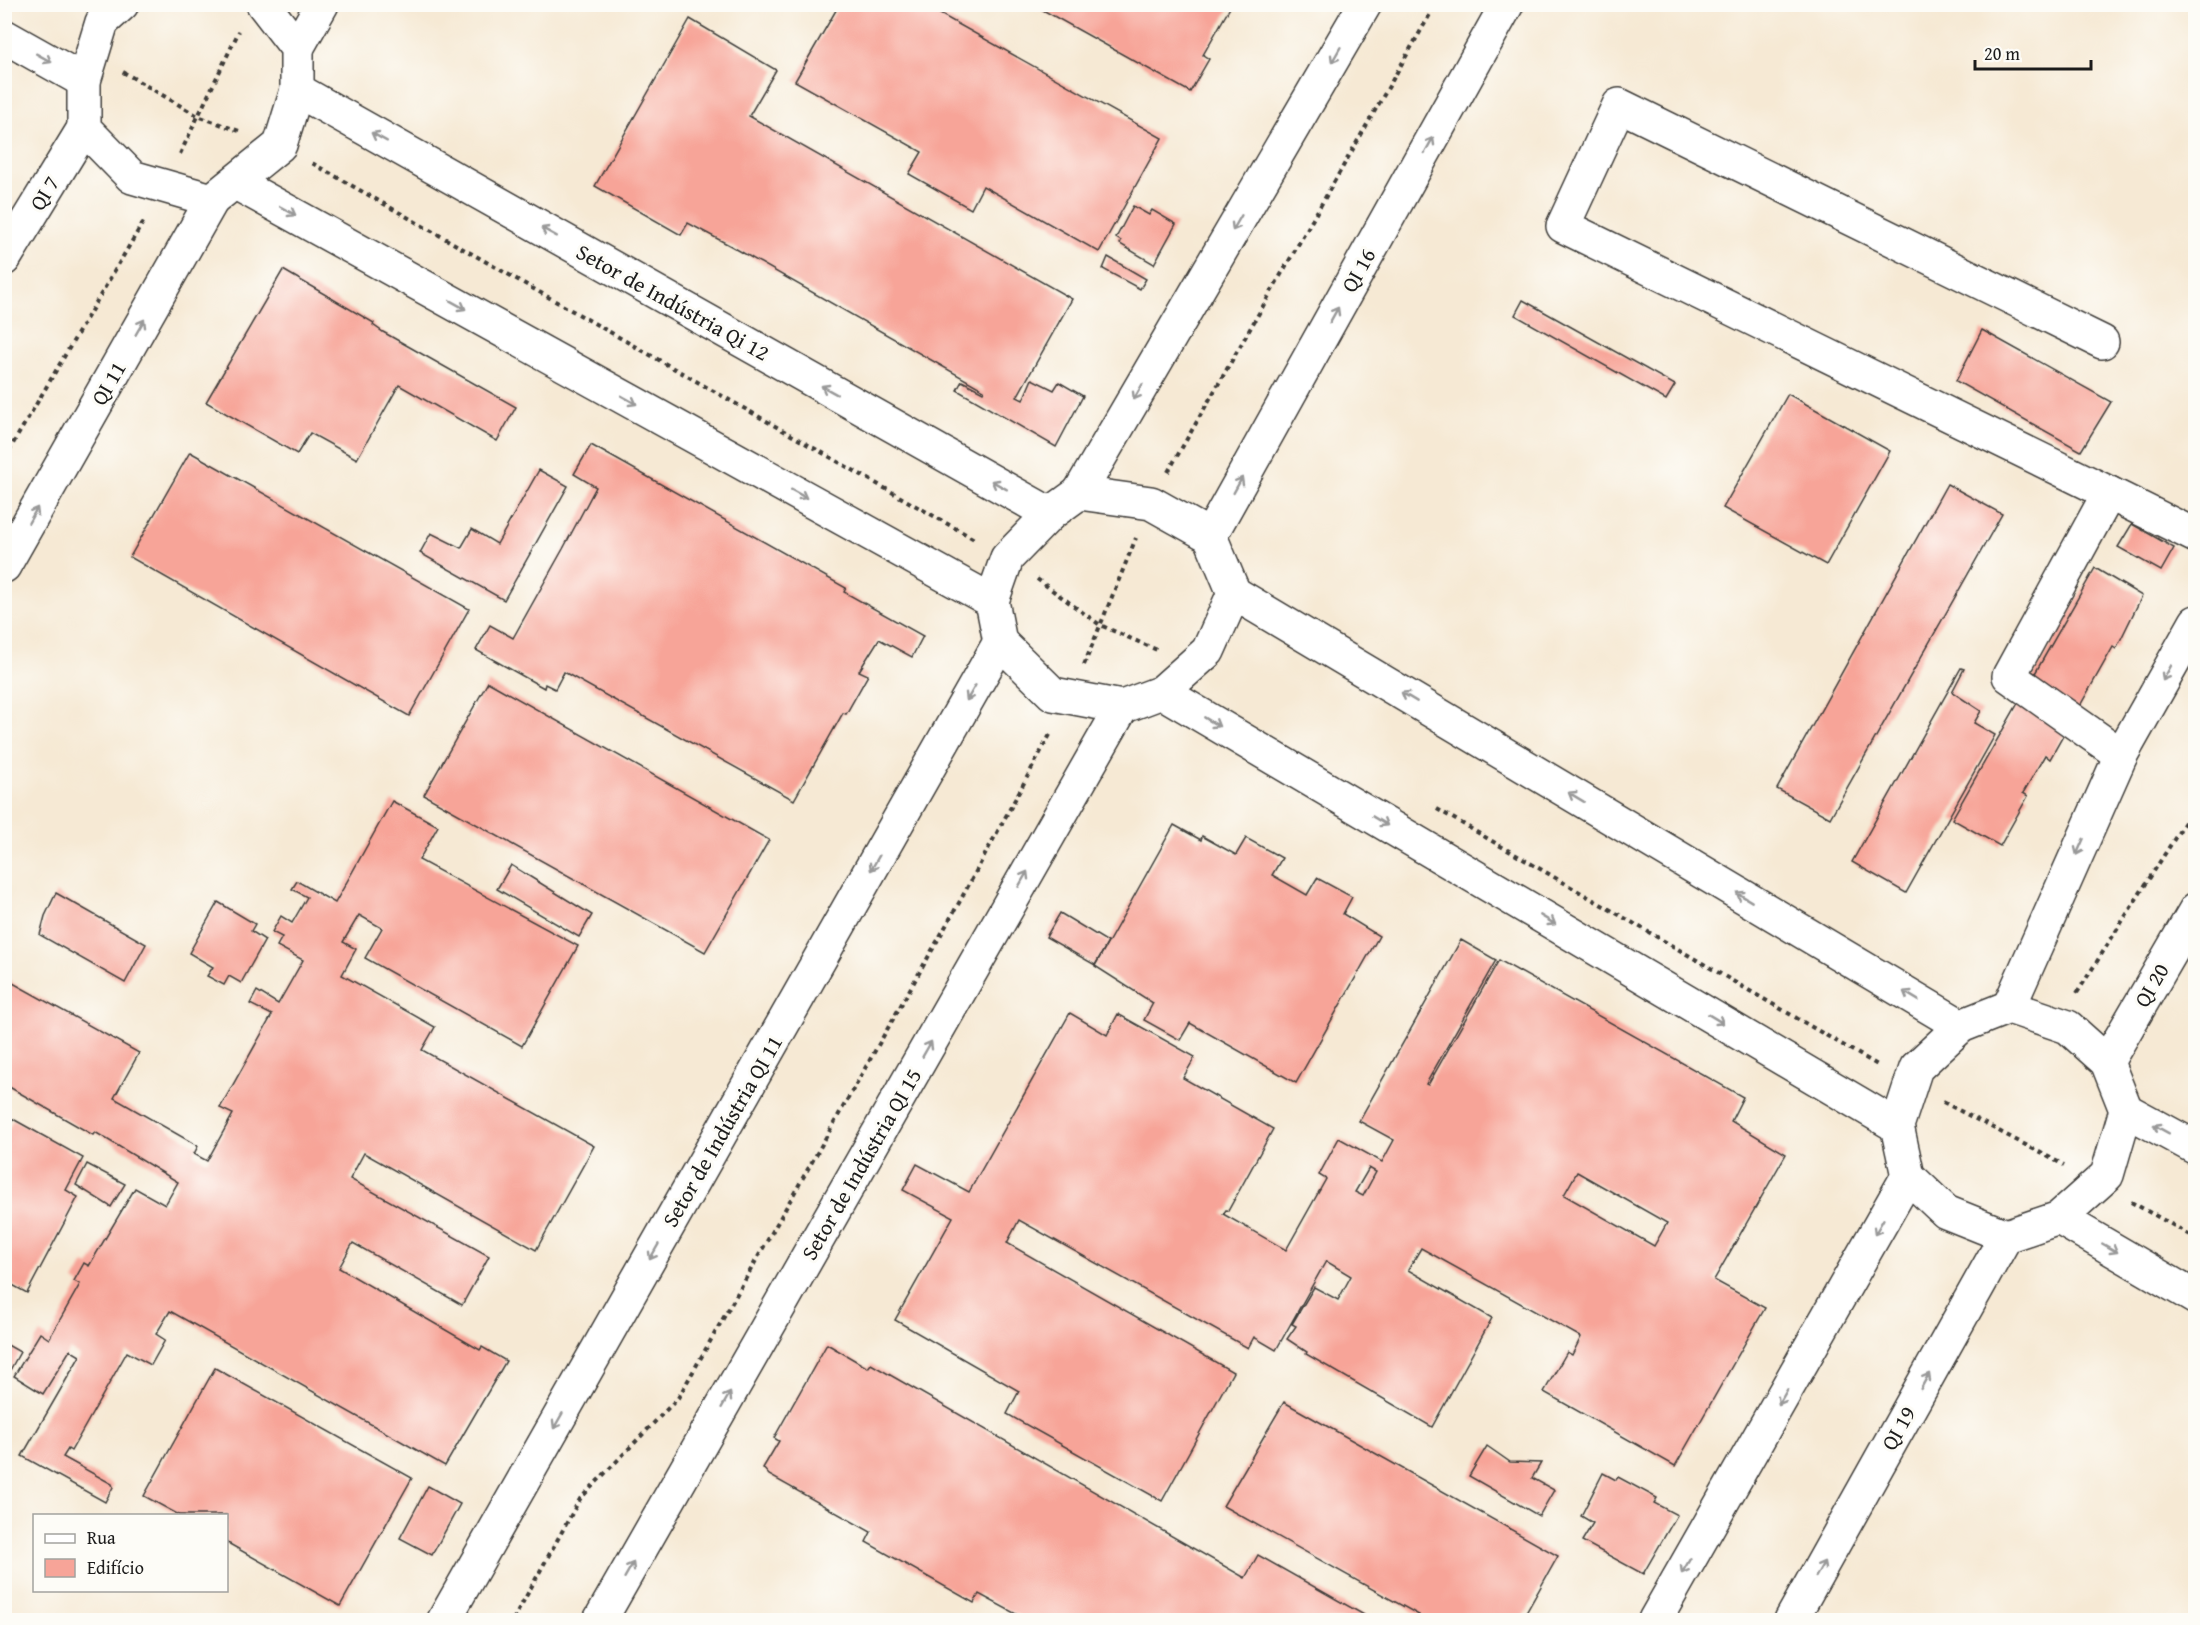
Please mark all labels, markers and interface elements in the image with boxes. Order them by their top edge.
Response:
scale bar [1975,33,2090,71]
text: 20 m [1984,40,2020,67]
one-way arrow [1329,46,1341,63]
one-way arrow [35,53,52,65]
one-way arrow [371,130,388,142]
one-way arrow [1423,137,1435,154]
street label: QI 7 [21,170,67,216]
one-way arrow [278,206,296,217]
one-way arrow [1231,214,1243,231]
one-way arrow [541,226,558,238]
street label: Setor de Indústria Qi 12 [571,236,775,368]
street label: QI 16 [1333,242,1383,298]
one-way arrow [449,300,466,312]
one-way arrow [1328,307,1340,324]
one-way arrow [134,319,146,336]
street label: QI 11 [83,355,133,411]
one-way arrow [821,383,838,395]
one-way arrow [1132,383,1144,400]
one-way arrow [619,395,637,406]
one-way arrow [1233,477,1245,494]
one-way arrow [991,479,1008,491]
one-way arrow [790,489,807,501]
one-way arrow [27,507,39,524]
one-way arrow [2161,664,2173,681]
one-way arrow [965,684,977,701]
one-way arrow [1401,690,1418,702]
one-way arrow [1203,716,1220,728]
one-way arrow [1568,790,1585,802]
one-way arrow [1371,815,1388,827]
one-way arrow [2074,838,2085,856]
one-way arrow [868,854,880,871]
one-way arrow [1018,871,1030,888]
one-way arrow [1736,890,1753,902]
one-way arrow [1539,915,1556,927]
street label: QI 20 [2126,957,2176,1013]
one-way arrow [1903,990,1920,1002]
one-way arrow [1707,1014,1724,1026]
street label: Setor de Indústria QI 11 [654,1029,790,1233]
one-way arrow [922,1040,933,1058]
street label: Setor de Indústria QI 15 [793,1062,929,1266]
one-way arrow [2153,1123,2170,1135]
one-way arrow [1873,1218,1885,1235]
one-way arrow [648,1242,659,1260]
one-way arrow [2101,1242,2118,1254]
one-way arrow [1919,1373,1931,1390]
one-way arrow [1776,1388,1788,1405]
one-way arrow [720,1392,732,1409]
street label: QI 19 [1873,1400,1923,1456]
one-way arrow [552,1412,564,1429]
legend [33,1514,228,1592]
text: Rua [87,1524,116,1551]
text: Edifício [87,1554,144,1581]
one-way arrow [1680,1557,1692,1574]
one-way arrow [1814,1561,1826,1578]
one-way arrow [624,1562,636,1579]

